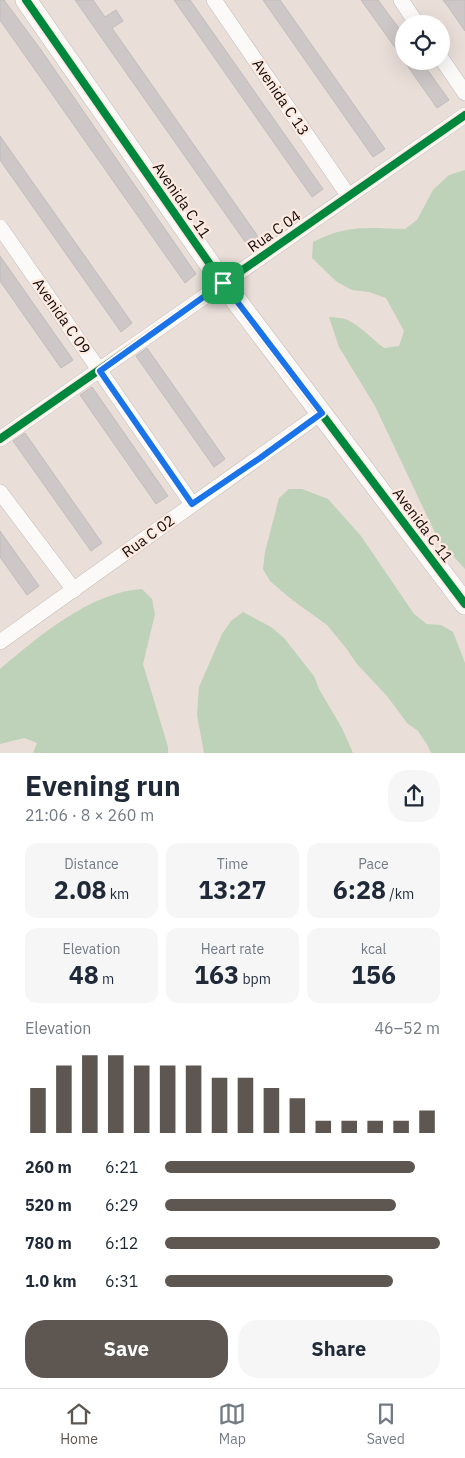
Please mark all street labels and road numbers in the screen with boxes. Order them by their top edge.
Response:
street label: Avenida C 13 [248,55,314,139]
street label: Avenida C 11 [149,158,215,242]
street label: Rua C 04 [244,206,304,256]
street label: Avenida C 09 [29,274,95,358]
street label: Avenida C 11 [389,484,457,566]
street label: Rua C 02 [118,511,178,561]

